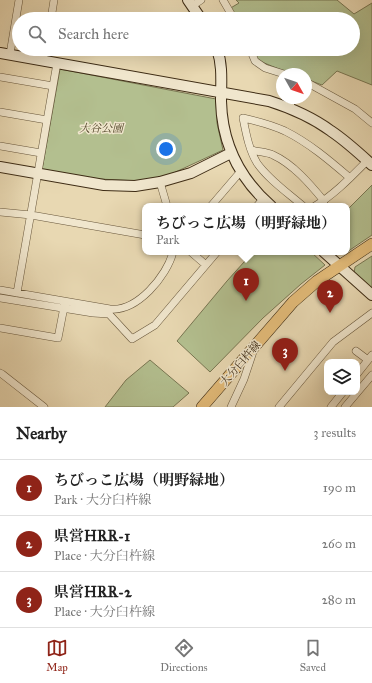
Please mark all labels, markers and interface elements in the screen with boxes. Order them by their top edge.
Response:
search box [12,12,360,56]
icon: search [26,23,48,45]
text: Search here [58,25,129,43]
north arrow [276,68,312,104]
park label: 大谷公園 [79,122,125,135]
your location [156,139,176,159]
popup [142,203,350,255]
text: ちびっこ広場（明野緑地） [156,214,336,232]
text: Park [156,232,180,248]
pin: 1 [233,268,259,301]
pin: 2 [317,280,343,313]
street label: 大分臼杵線 [217,338,263,388]
pin: 3 [272,338,298,371]
map controls [324,359,360,395]
button: layers [324,359,360,395]
text: Nearby [16,423,67,444]
text: 3 results [313,425,356,441]
text: ちびっこ広場（明野緑地） [54,471,234,489]
text: 1 [26,480,32,496]
text: 190 m [323,480,356,496]
text: Park · 大分臼杵線 [54,492,151,508]
text: 県営HRR-1 [54,527,130,545]
text: 2 [26,536,32,552]
text: 260 m [322,536,356,552]
text: Place · 大分臼杵線 [54,548,155,564]
text: 県営HRR-2 [54,583,132,601]
text: 3 [26,592,32,608]
text: 280 m [321,592,356,608]
text: Place · 大分臼杵線 [54,604,155,620]
tab: Map [46,637,68,674]
tab: Directions [160,637,208,674]
tab: Saved [300,637,326,674]

